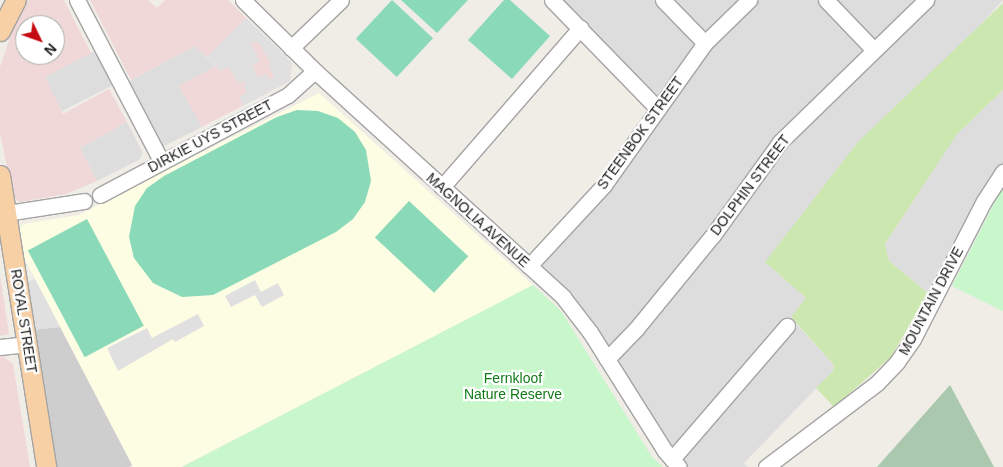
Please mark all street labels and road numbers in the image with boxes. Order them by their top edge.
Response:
street label: STEENBOK STREET [593,73,687,193]
street label: DIRKIE UYS STREET [145,96,275,176]
street label: DOLPHIN STREET [707,131,793,239]
street label: MAGNOLIA AVENUE [422,169,534,271]
street label: MOUNTAIN DRIVE [895,244,967,358]
street label: ROYAL STREET [7,268,41,374]

